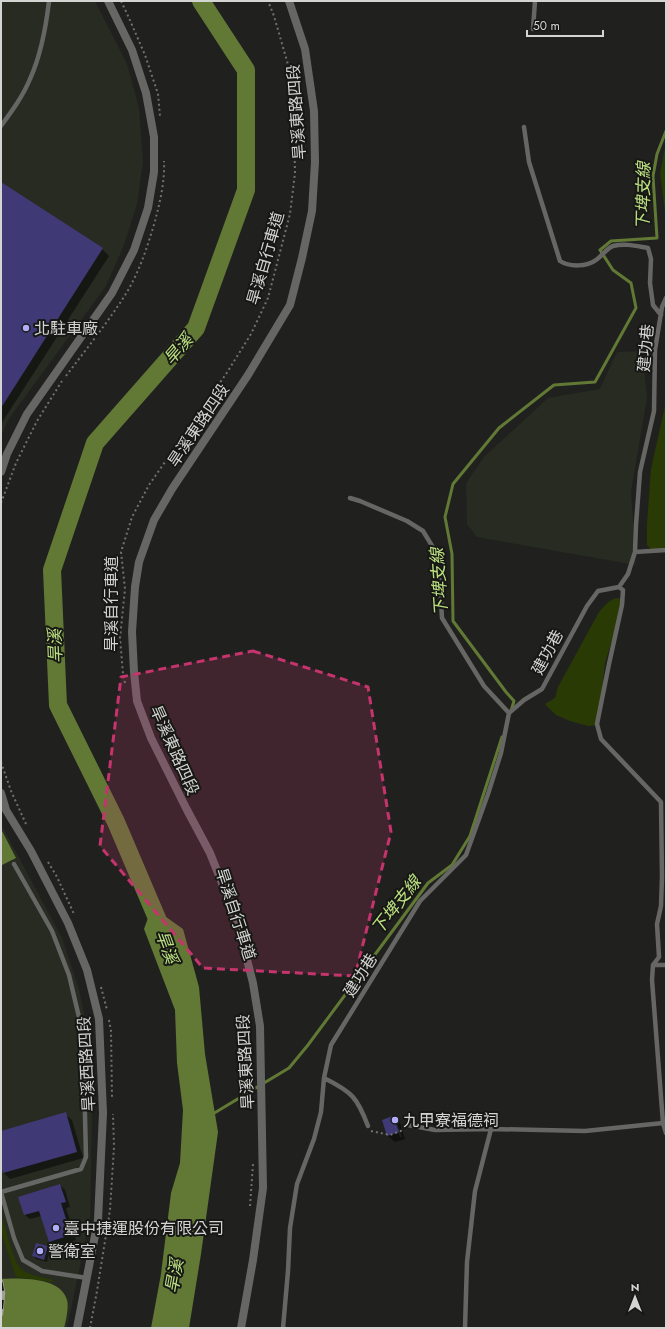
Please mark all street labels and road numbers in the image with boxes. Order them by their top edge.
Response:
street label: 旱溪東路四段 [282,63,311,161]
street label: 旱溪自行車道 [241,209,290,307]
street label: 建功巷 [632,323,659,373]
street label: 旱溪東路四段 [162,379,235,472]
street label: 旱溪自行車道 [100,556,123,652]
street label: 建功巷 [526,626,569,679]
street label: 旱溪東路四段 [145,702,205,799]
street label: 旱溪自行車道 [210,865,261,963]
street label: 建功巷 [338,949,383,1002]
street label: 旱溪東路四段 [232,1013,259,1111]
street label: 旱溪西路四段 [73,1015,100,1113]

